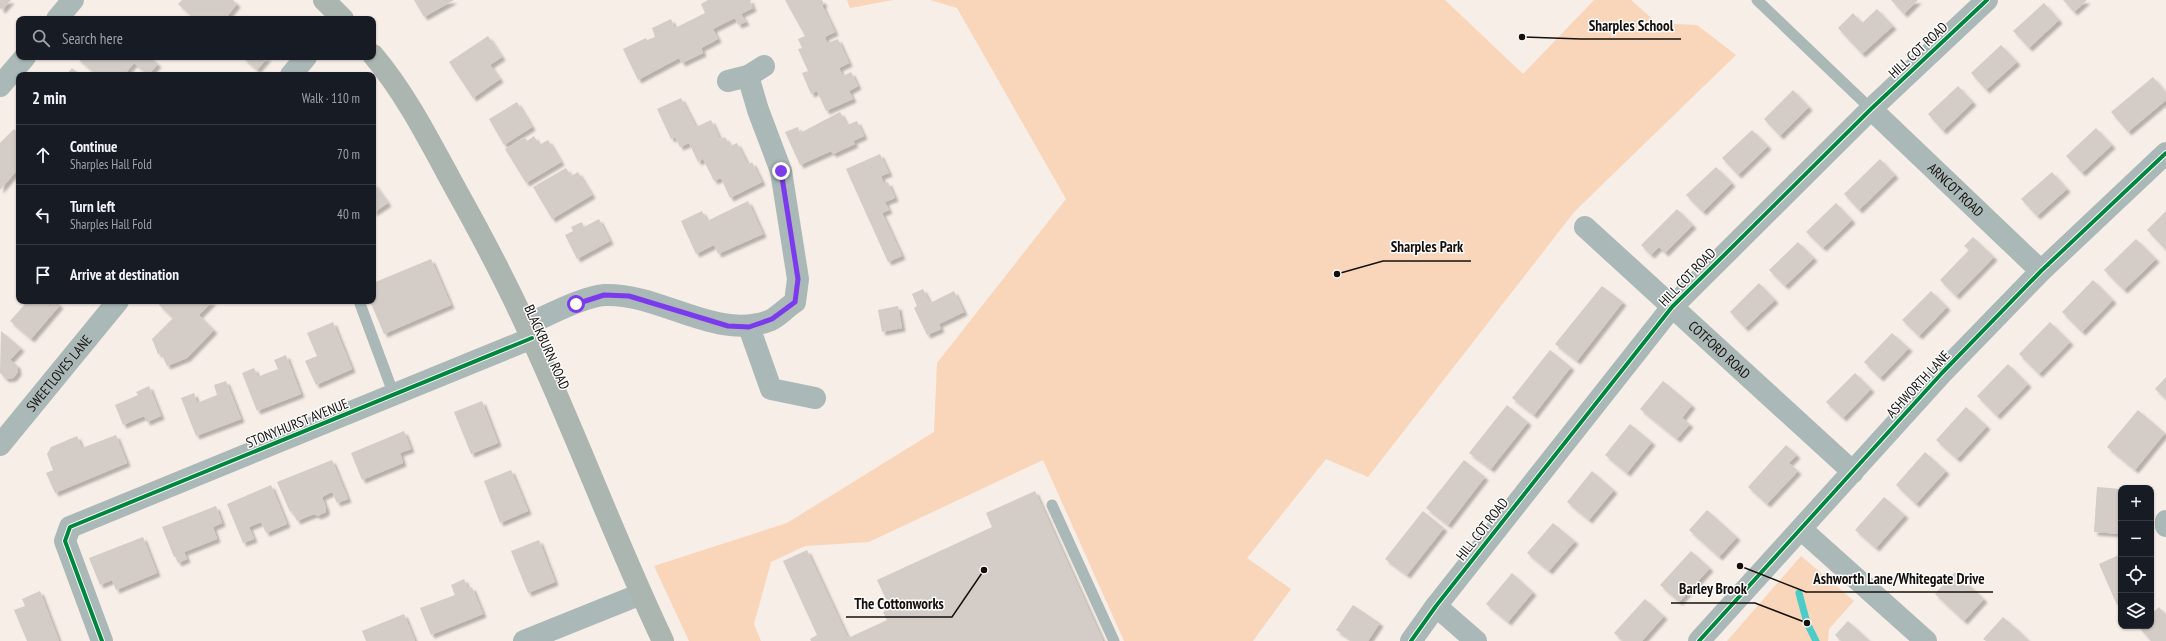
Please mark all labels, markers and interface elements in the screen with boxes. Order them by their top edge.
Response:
callout: Sharples School [1581,12,1681,39]
search box [16,16,376,60]
text: Sharples School [1589,16,1674,35]
street label: HILL COT ROAD [1885,18,1951,82]
icon: search [30,27,52,49]
text: Search here [62,29,123,48]
text: 2 min [32,87,66,109]
text: Walk · 110 m [302,90,360,107]
text: Continue [70,137,117,156]
icon: ahead [32,144,54,166]
text: 70 m [337,146,360,163]
text: Sharples Hall Fold [70,156,152,173]
street label: ARNCOT ROAD [1924,159,1987,221]
route end [772,162,790,180]
text: Turn left [70,197,115,216]
icon: left [32,204,54,226]
text: 40 m [337,206,360,223]
text: Sharples Hall Fold [70,216,152,233]
callout: Sharples Park [1383,234,1471,261]
text: Sharples Park [1391,237,1464,256]
street label: HILL COT ROAD [1655,244,1719,310]
icon: arrive [32,264,54,286]
text: Arrive at destination [70,265,179,284]
route start [567,295,585,313]
street label: BLACKBURN ROAD [520,302,574,392]
street label: COTFORD ROAD [1685,317,1754,383]
street label: SWEETLOVES LANE [22,331,96,415]
street label: ASHWORTH LANE [1882,346,1954,422]
street label: STONYHURST AVENUE [243,394,351,452]
map controls [2118,485,2154,629]
button: + [2118,485,2154,521]
street label: HILL COT ROAD [1452,494,1512,564]
button: − [2118,521,2154,557]
button: locate [2118,557,2154,593]
callout: Ashworth Lane/Whitegate Drive [1806,565,1993,592]
text: Ashworth Lane/Whitegate Drive [1812,569,1985,588]
callout: Barley Brook [1671,576,1755,603]
text: Barley Brook [1679,579,1748,598]
callout: The Cottonworks [846,590,952,617]
button: layers [2118,593,2154,629]
text: The Cottonworks [854,594,944,613]

